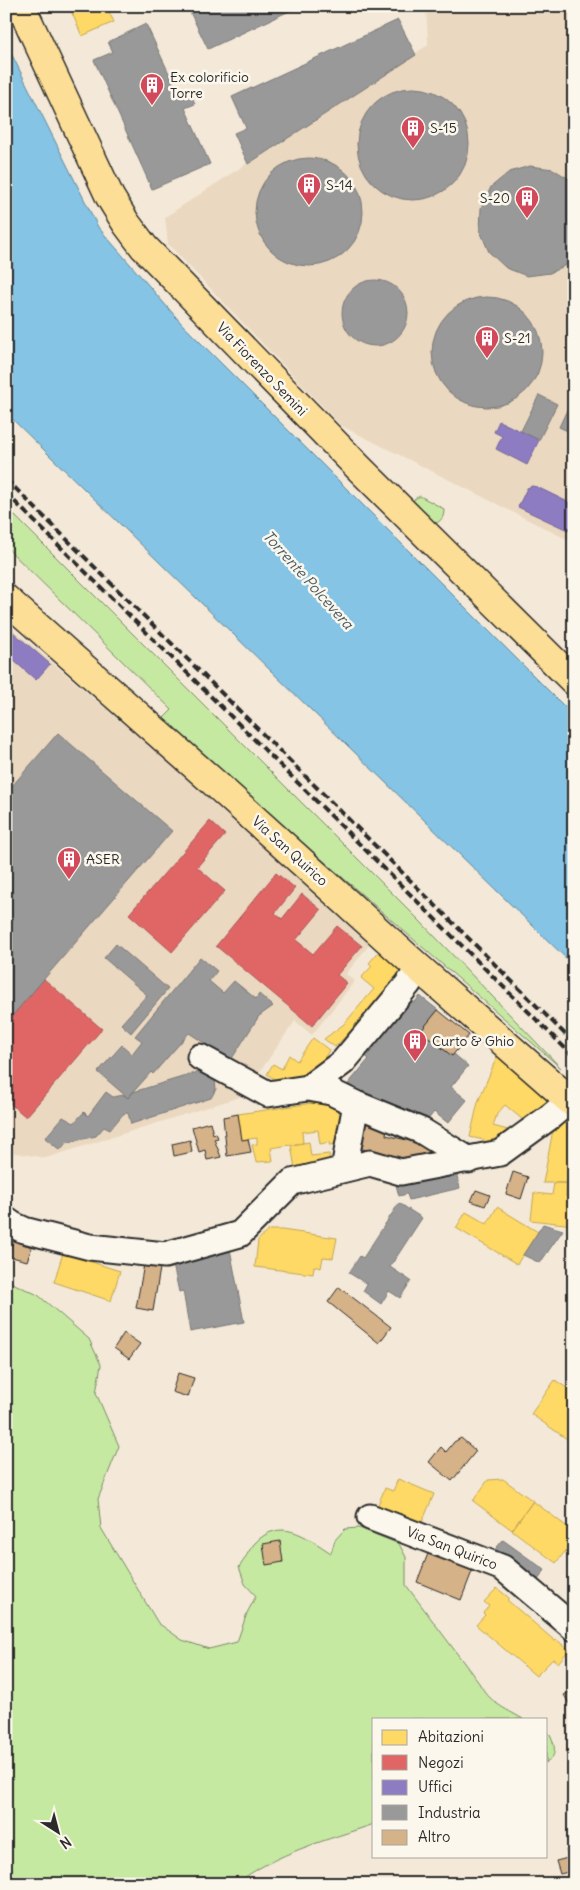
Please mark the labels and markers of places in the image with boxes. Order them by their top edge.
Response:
place label: Ex colorificio Torre [170,68,249,102]
building icon: Ex colorificio Torre [139,72,165,106]
building icon: S-15 [400,115,426,149]
place label: S-15 [430,119,457,137]
building icon: S-14 [296,172,322,206]
place label: S-14 [326,176,353,194]
building icon: S-20 [514,185,540,219]
place label: S-20 [480,189,510,207]
building icon: S-21 [474,325,500,359]
place label: S-21 [504,329,531,347]
building icon: ASER [56,846,82,880]
place label: ASER [86,850,120,868]
building icon: Curto & Ghio [402,1028,428,1062]
place label: Curto & Ghio [432,1032,514,1050]

